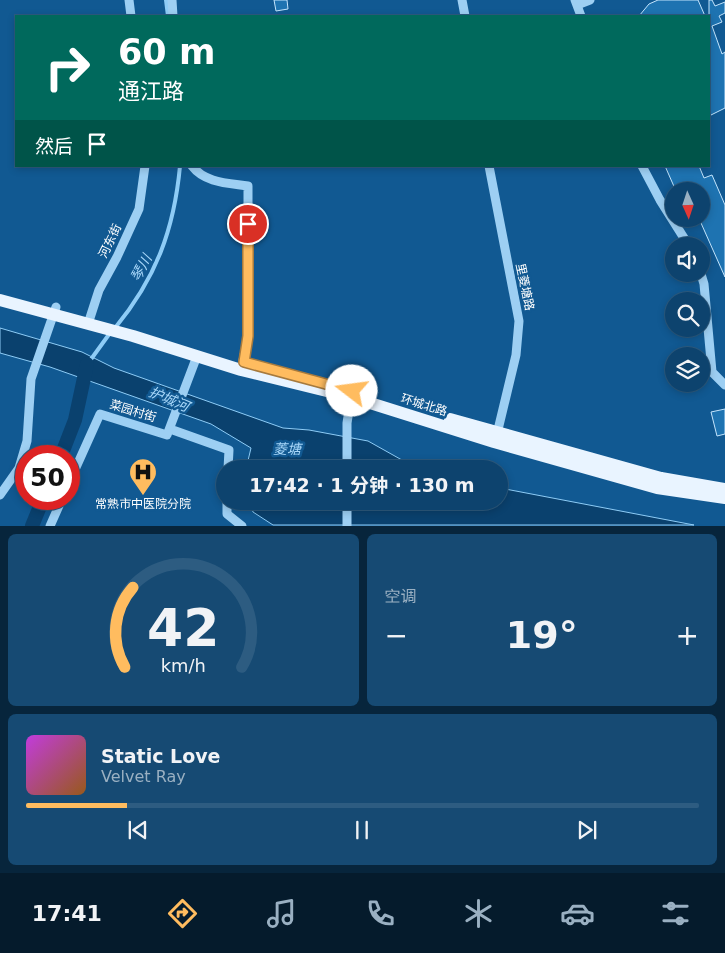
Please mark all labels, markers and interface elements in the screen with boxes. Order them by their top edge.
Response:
text: 60 m [118,32,215,72]
icon: right [35,35,100,100]
text: 通江路 [118,79,184,104]
icon: arrive [83,130,111,158]
text: 然后 [35,135,73,157]
north arrow [665,182,710,228]
map controls [665,182,710,392]
pin [227,203,269,245]
icon: arrive [234,210,262,238]
street label: 河东街 [96,222,124,260]
button: sound [665,237,710,282]
water label: 琴川 [127,250,156,284]
street label: 里菱塘路 [513,262,537,312]
button: search [665,292,710,337]
button: layers [665,347,710,392]
position arrow [325,364,377,416]
water label: 护城河 [147,383,194,416]
street label: 环城北路 [399,391,449,419]
street label: 菜园村街 [108,397,158,425]
water label: 菱塘 [273,441,303,457]
speed limit sign: 50 [15,445,80,510]
hospital icon: 常熟市中医院分院 [128,457,158,496]
text: 17:42 · 1 分钟 · 130 m [249,474,475,496]
place label: 常熟市中医院分院 [95,497,191,511]
text: 空调 [385,587,417,606]
text: 42 [147,598,219,658]
text: 19° [506,613,578,657]
text: − [385,619,408,652]
text: + [676,619,699,652]
text: km/h [161,655,206,676]
text: Static Love [101,745,221,767]
text: Velvet Ray [101,767,186,786]
icon: previous [124,816,152,844]
icon: pause [348,816,376,844]
icon: next [573,816,601,844]
icon: directions [165,896,200,931]
icon: music [264,896,299,931]
icon: phone [363,896,398,931]
icon: climate [461,896,496,931]
icon: car [560,896,595,931]
icon: filters [658,896,693,931]
text: 17:41 [32,901,102,926]

